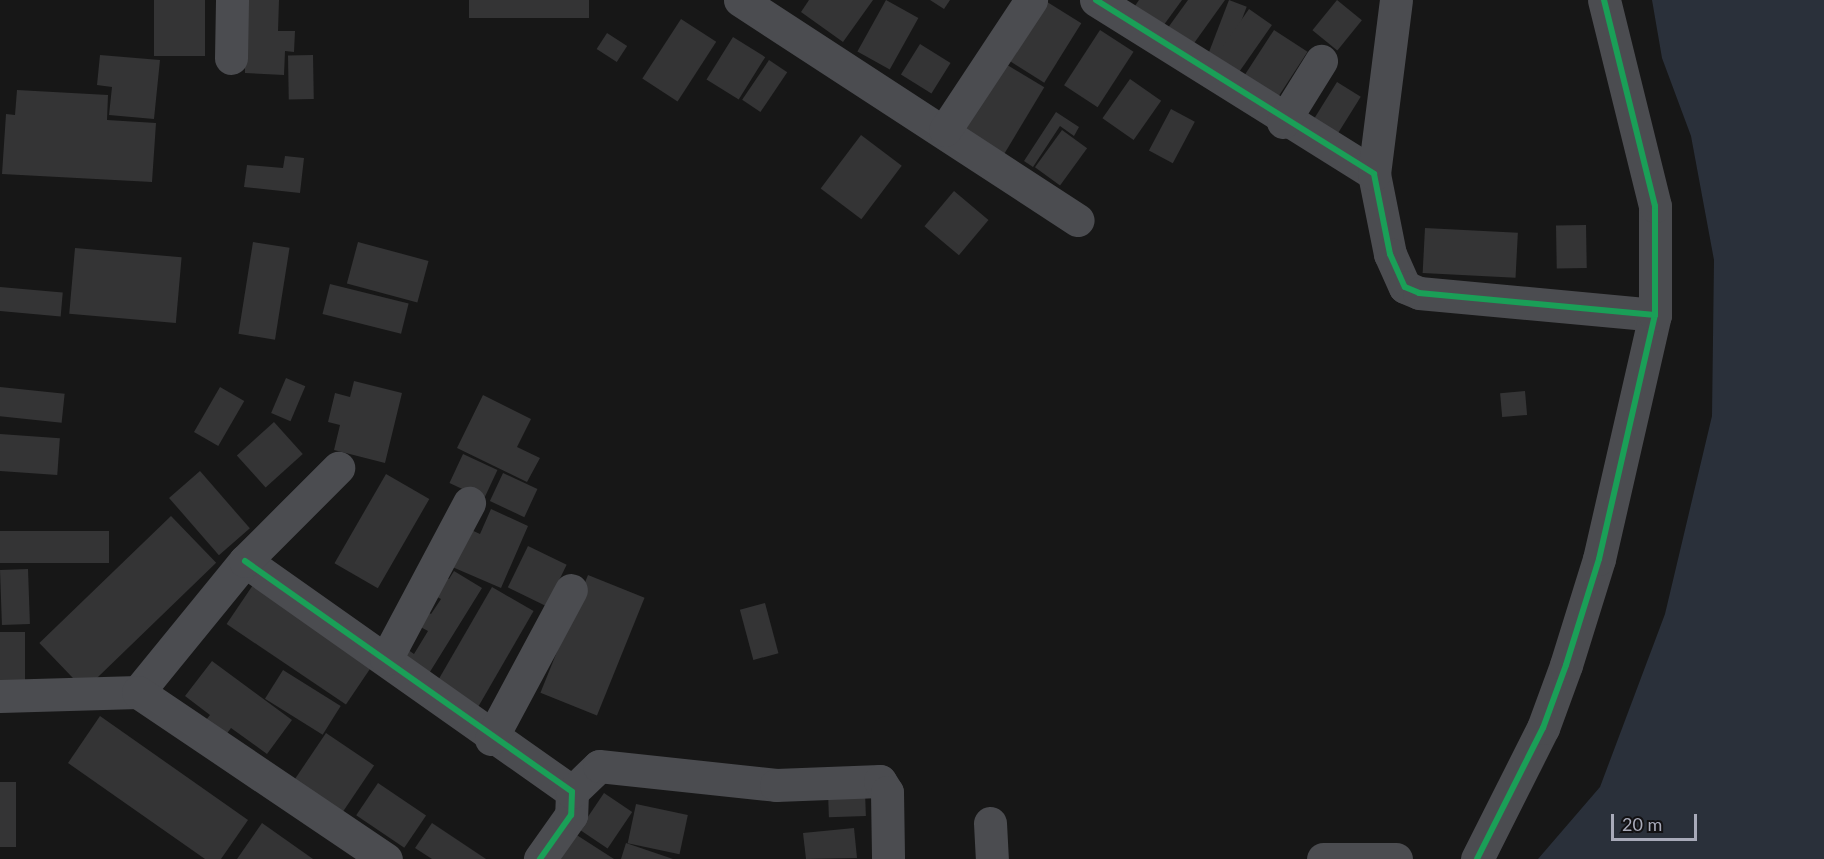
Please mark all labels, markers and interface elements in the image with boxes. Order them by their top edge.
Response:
scale bar [1614,802,1700,840]
text: 20 m [1622,813,1662,835]

